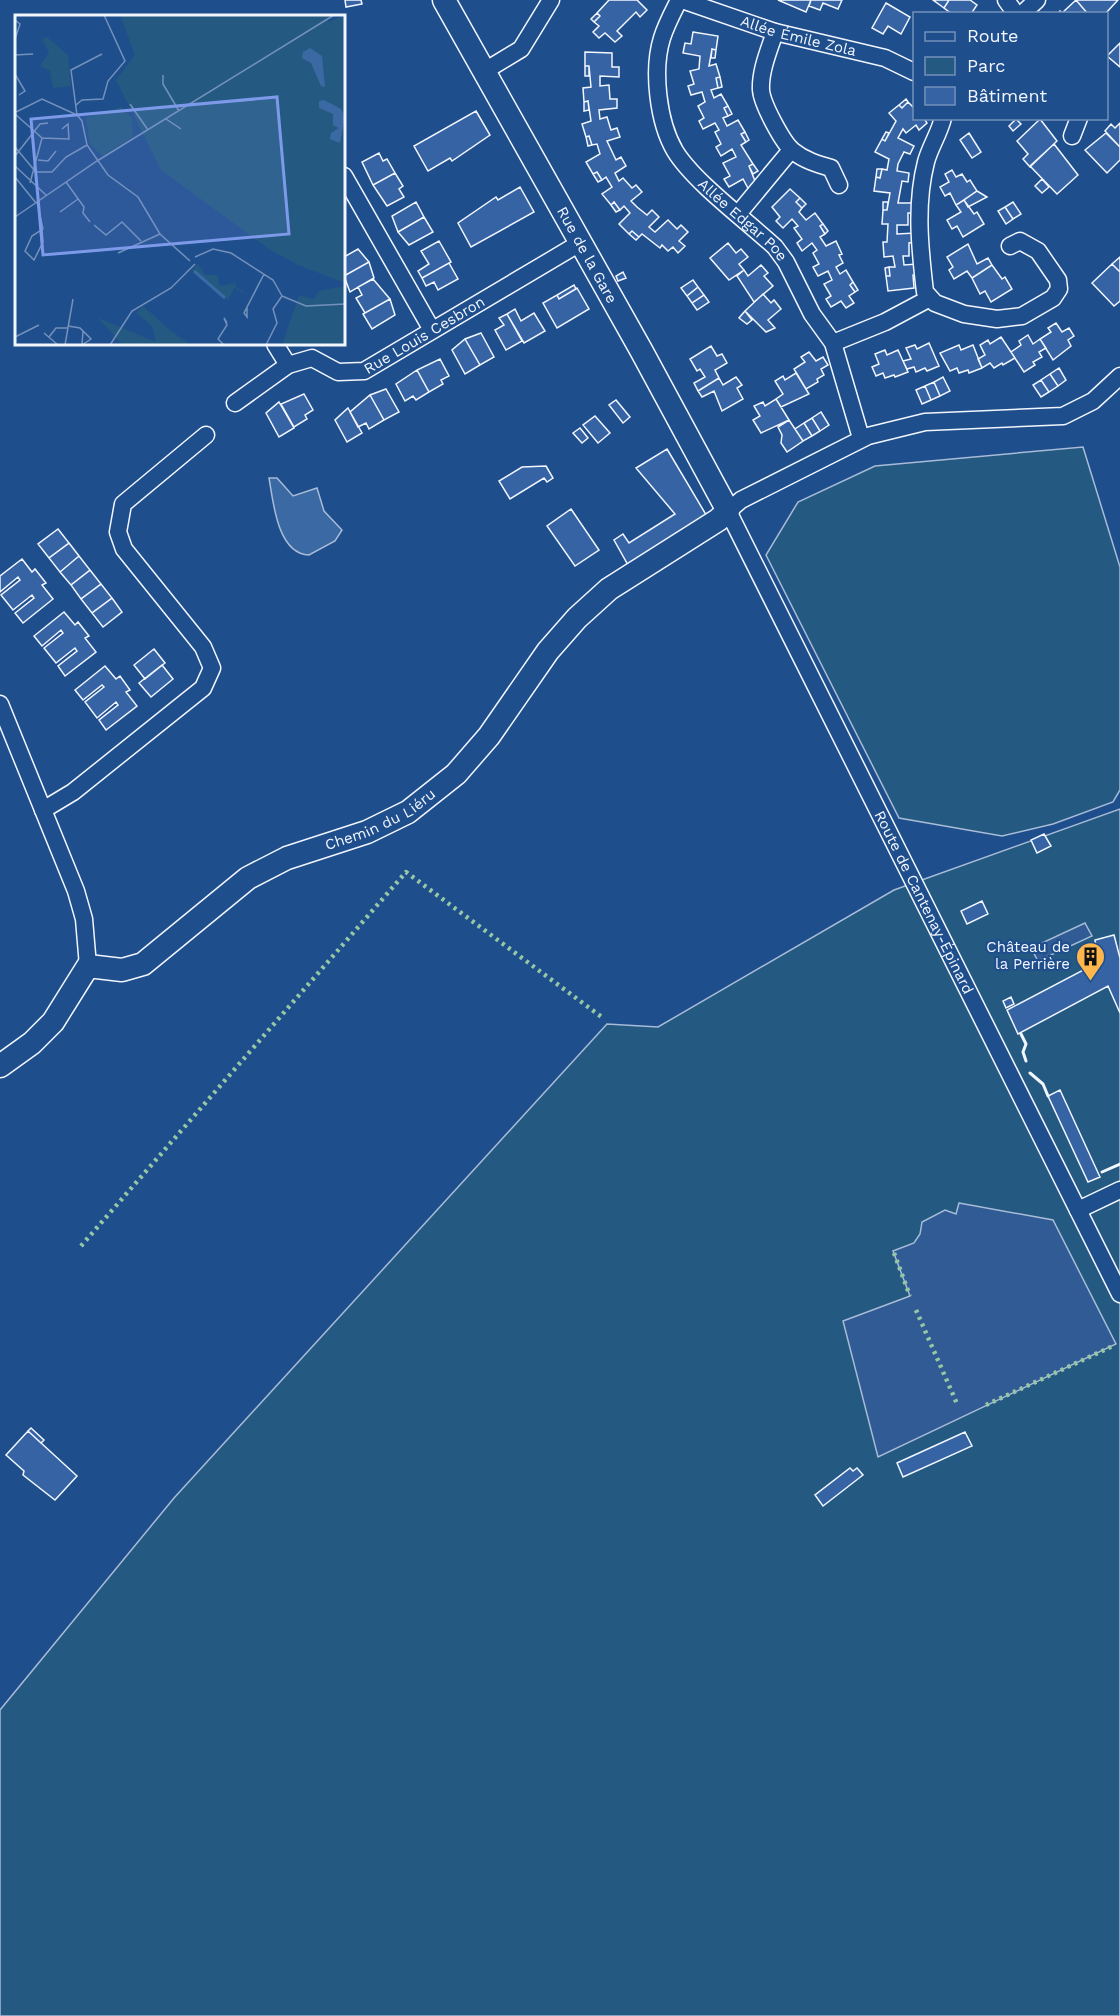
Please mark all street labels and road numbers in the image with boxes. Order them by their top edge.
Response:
street label: Allée Émile Zola [738,12,858,60]
street label: Allée Edgar Poe [694,175,791,265]
street label: Rue de la Gare [553,204,621,306]
street label: Rue Louis Cesbron [361,292,488,378]
street label: Chemin du Liéru [323,785,439,854]
street label: Route de Cantenay-Épinard [870,808,977,997]

